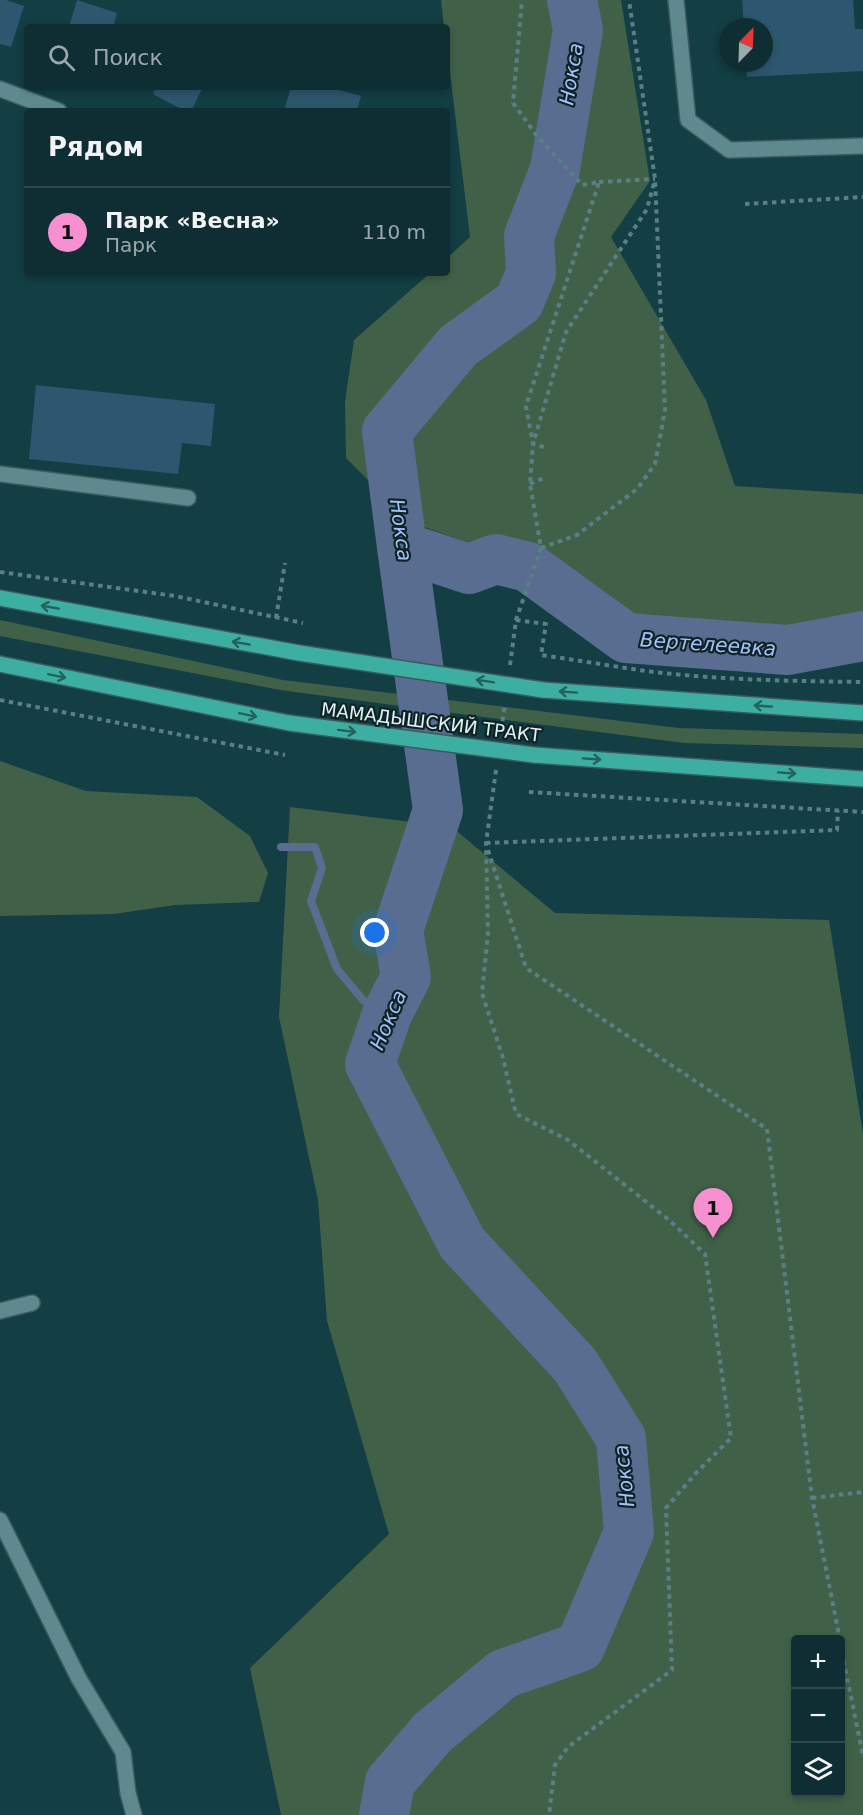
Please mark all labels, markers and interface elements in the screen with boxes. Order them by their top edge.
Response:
north arrow [719,18,773,72]
search box [24,24,450,90]
icon: search [45,41,78,74]
water label: Нокса [554,41,588,107]
text: Поиск [93,45,163,70]
text: Рядом [48,132,144,162]
text: Парк «Весна» [105,208,280,233]
text: 1 [61,220,74,244]
text: 110 m [362,220,426,244]
text: Парк [105,233,157,257]
water label: Нокса [385,497,417,563]
one-way arrow [40,601,60,612]
water label: Вертелеевка [639,627,777,661]
one-way arrow [232,637,252,648]
one-way arrow [48,670,67,682]
one-way arrow [476,676,495,687]
one-way arrow [559,686,579,697]
street label: МАМАДЫШСКИЙ ТРАКТ [320,698,543,746]
one-way arrow [753,700,773,711]
one-way arrow [238,710,258,721]
one-way arrow [337,726,357,737]
one-way arrow [582,754,602,765]
one-way arrow [776,768,796,779]
your location [360,918,389,947]
water label: Нокса [365,986,411,1054]
pin: 1 [694,1188,732,1238]
water label: Нокса [609,1444,639,1508]
map controls [791,1635,845,1797]
button: + [791,1635,845,1689]
button: − [791,1689,845,1743]
button: layers [791,1743,845,1797]

